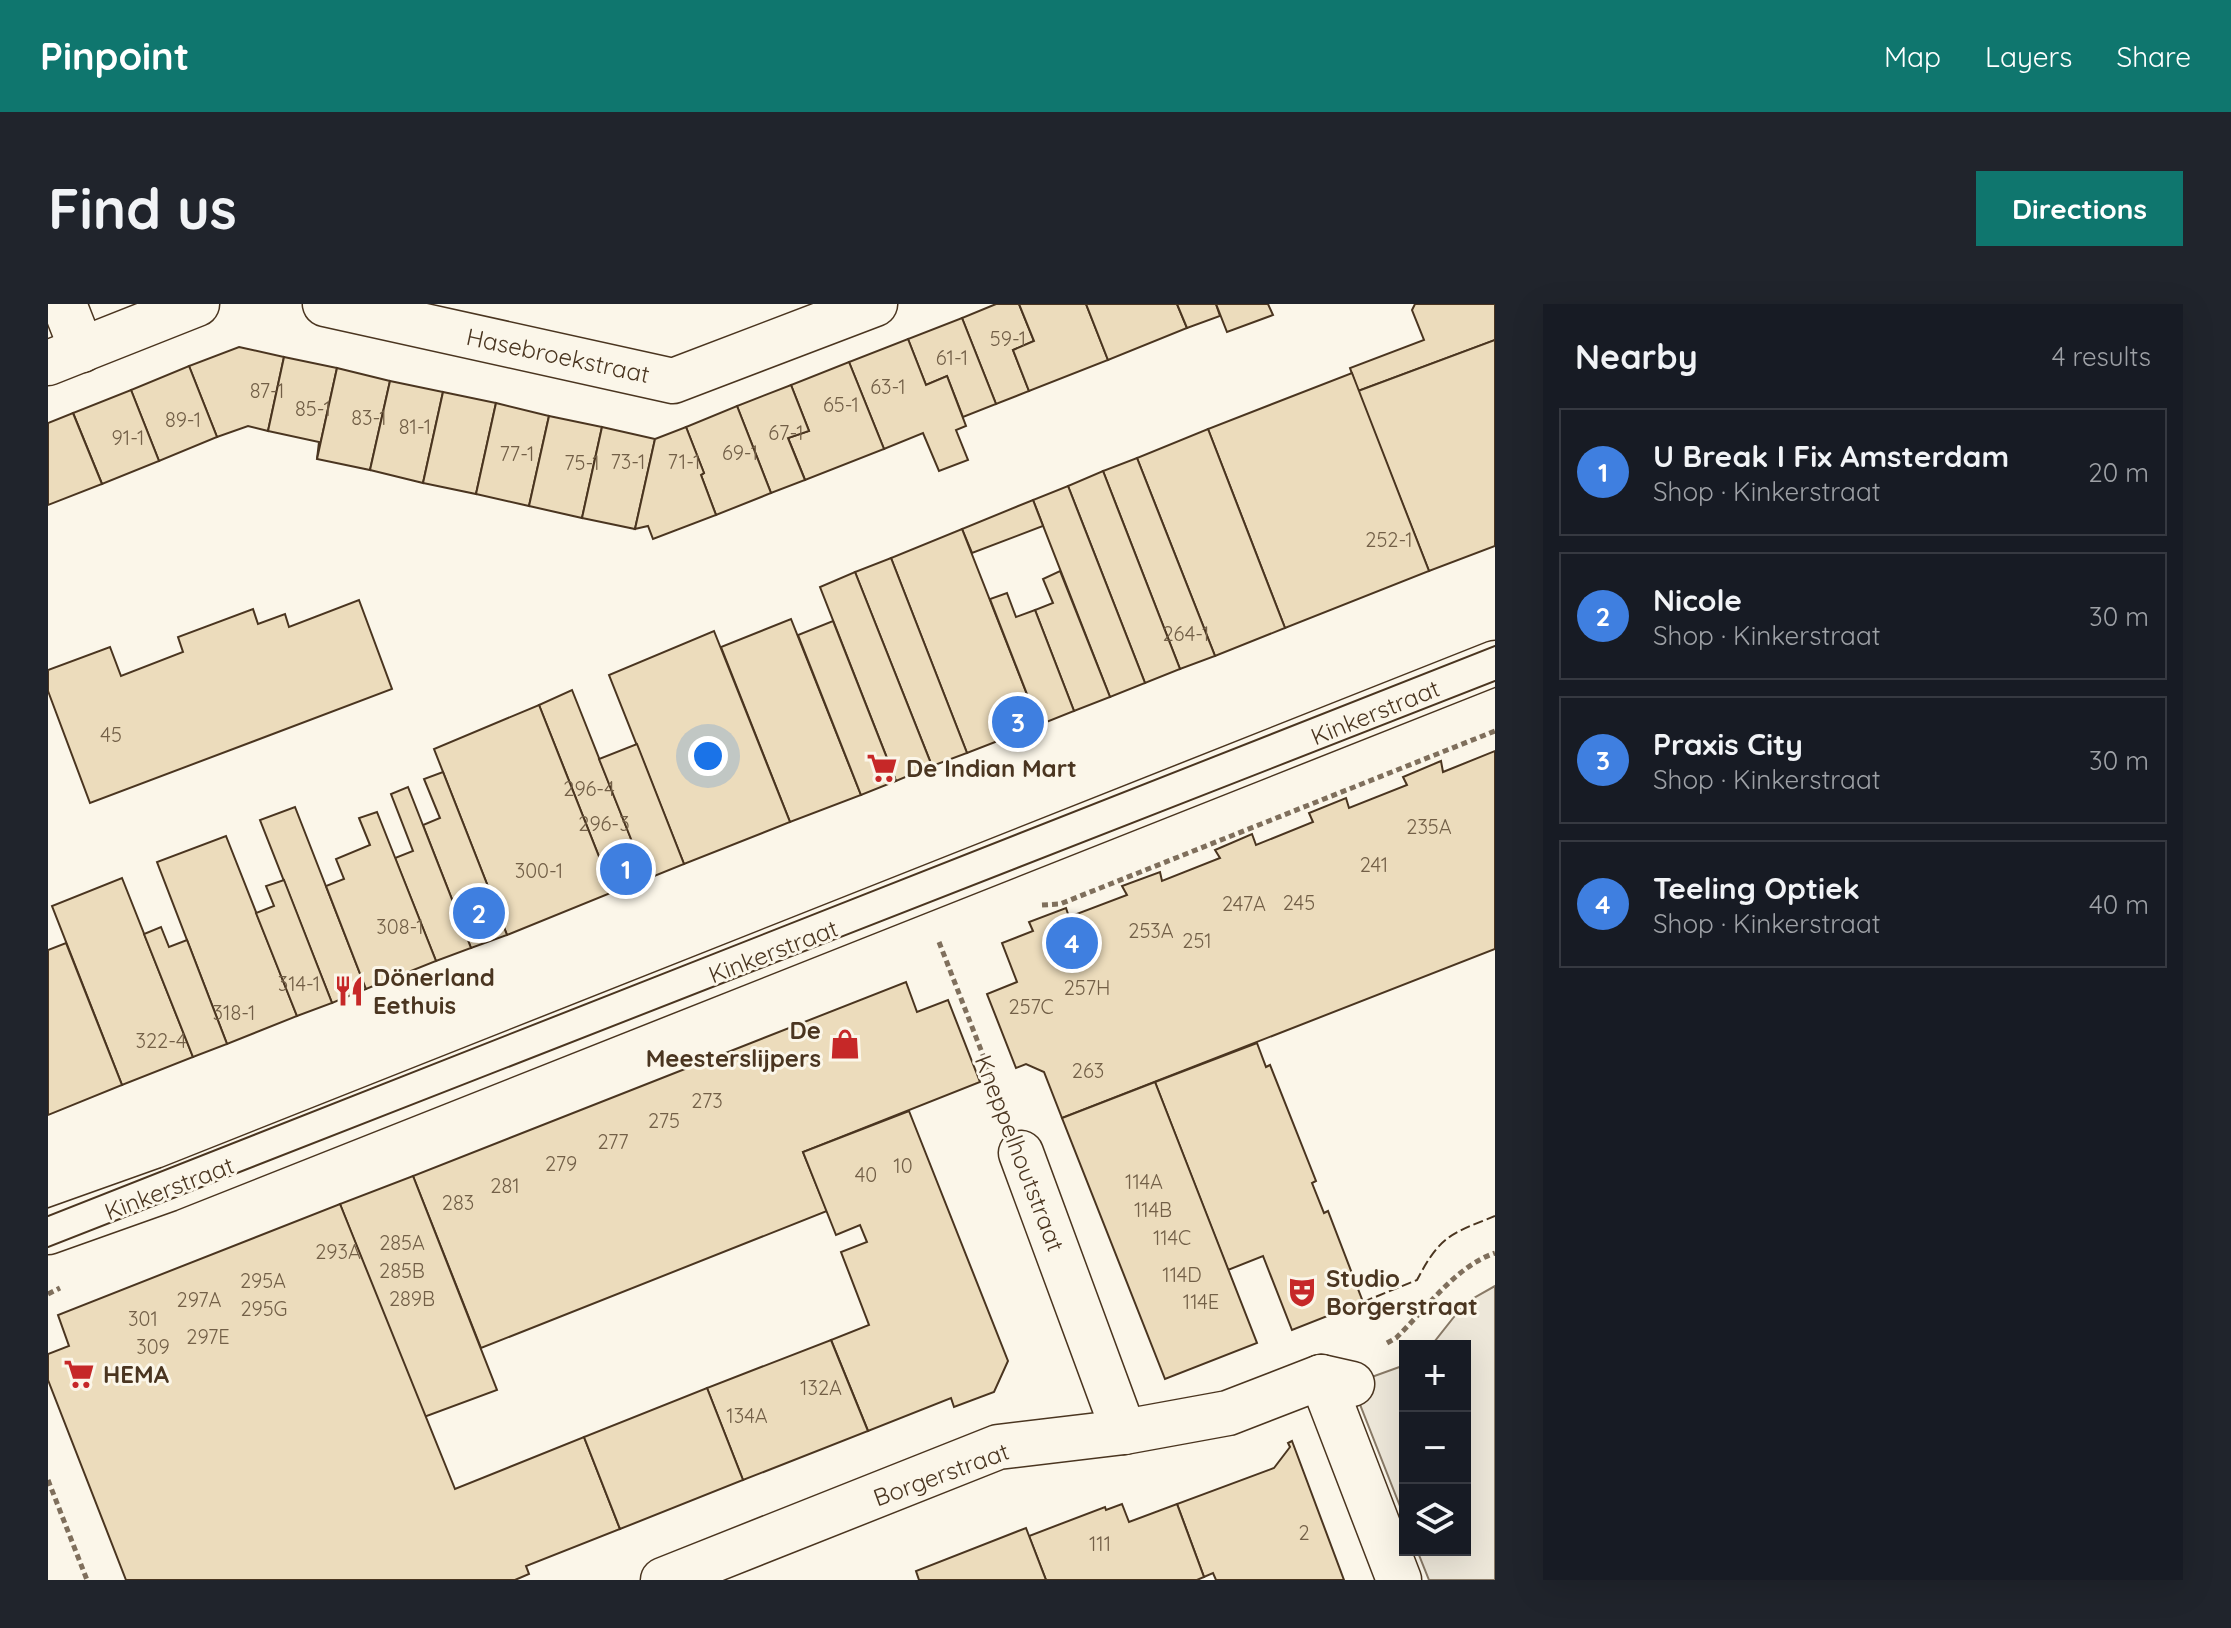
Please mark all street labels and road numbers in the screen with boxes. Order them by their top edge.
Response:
street label: Hasebroekstraat [464,321,652,389]
street label: Kinkerstraat [1306,673,1444,751]
street label: Kinkerstraat [704,913,842,989]
street label: Kneppelhoutstraat [969,1051,1071,1255]
street label: Kinkerstraat [100,1150,238,1226]
street label: Borgerstraat [869,1436,1013,1512]

